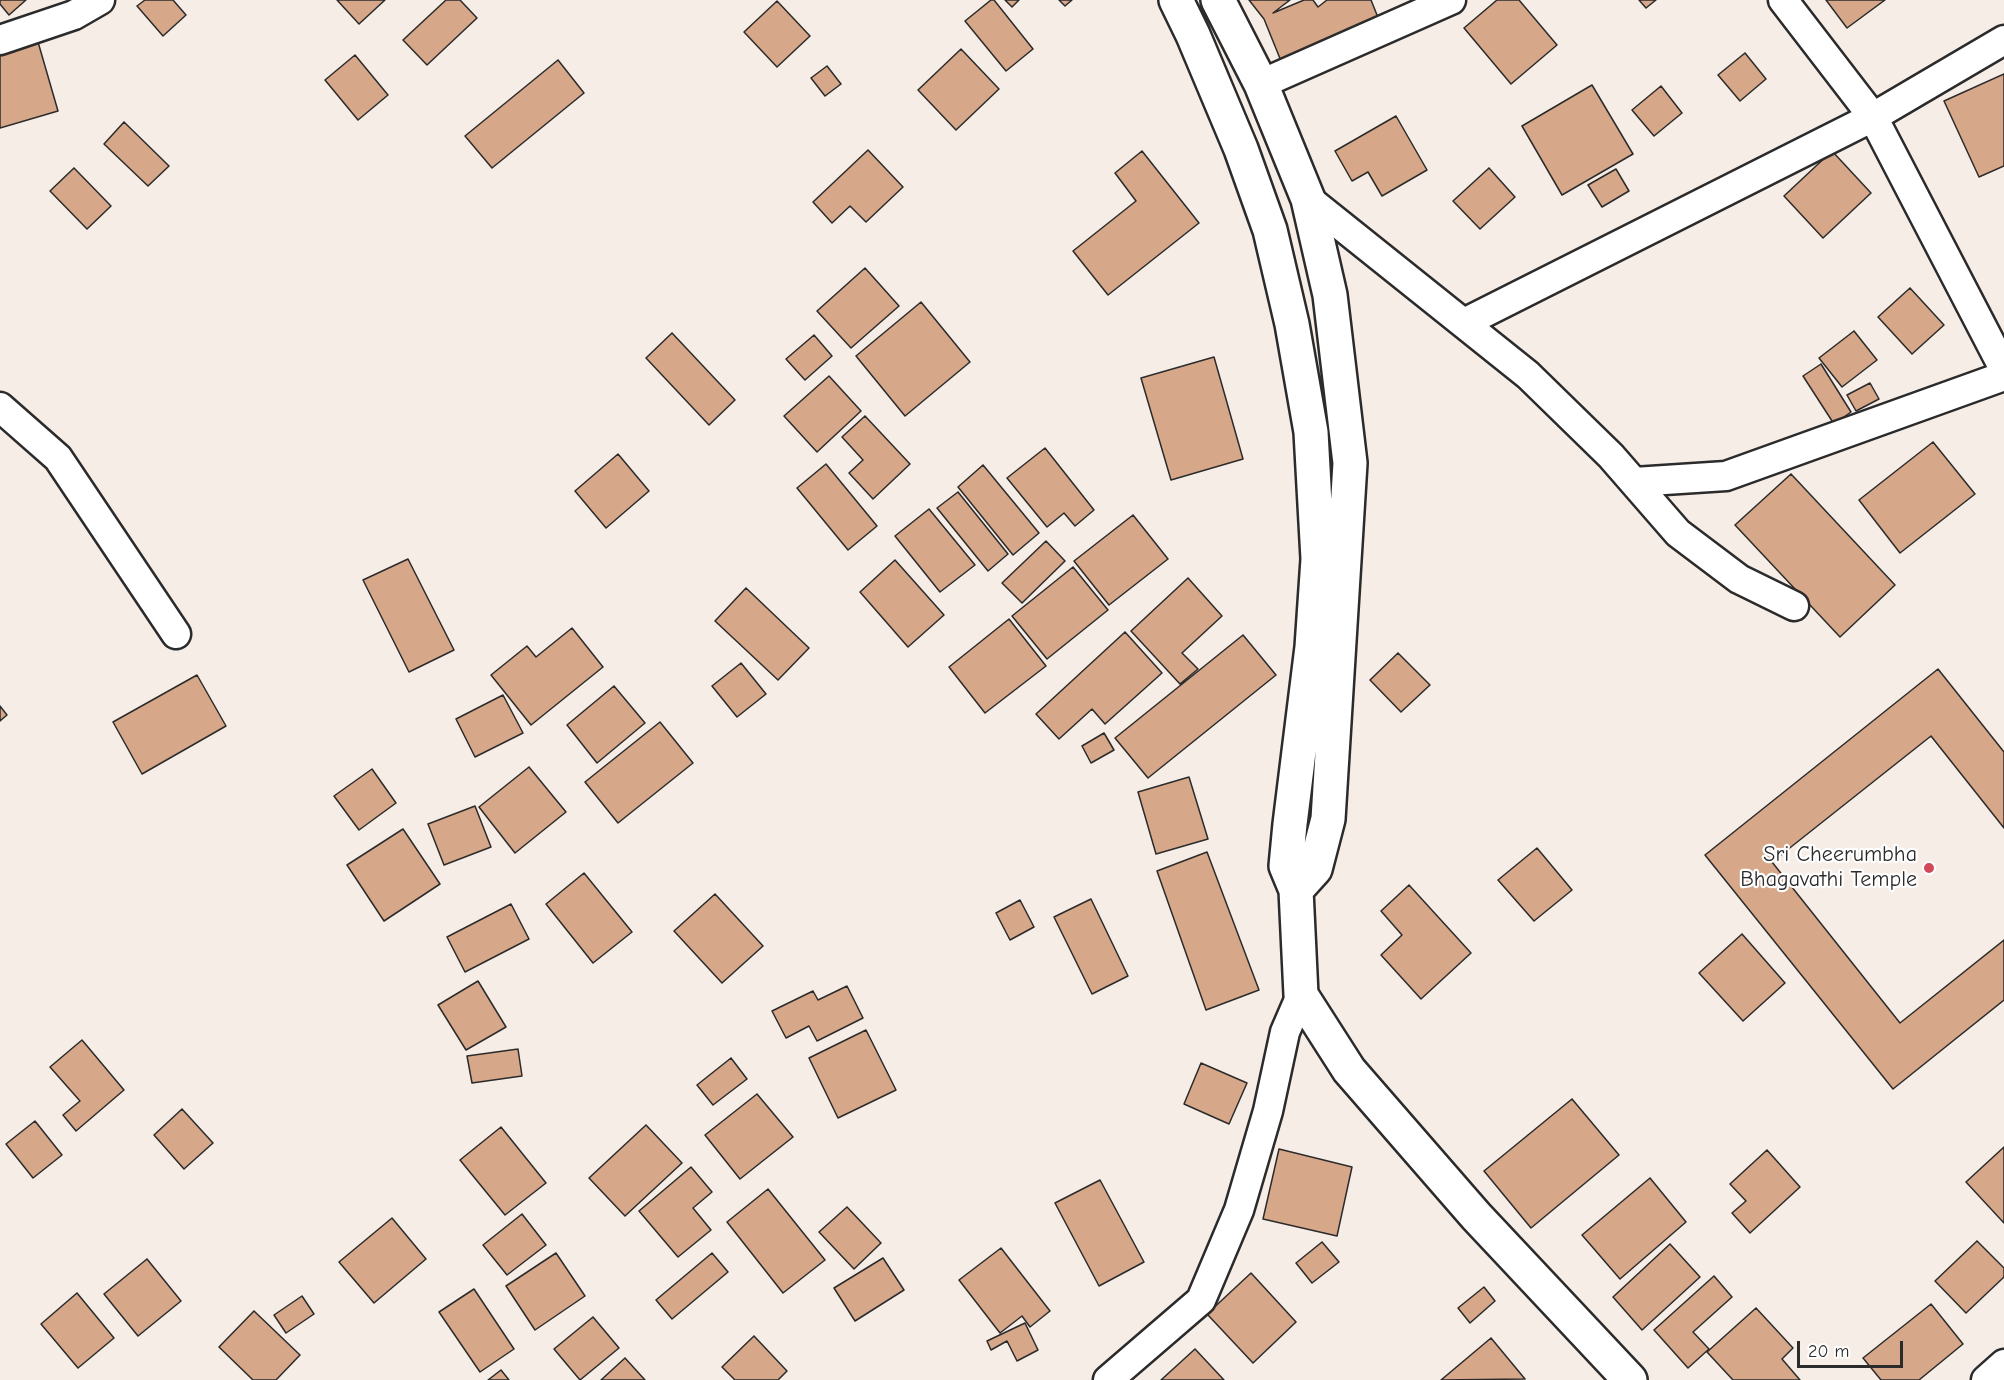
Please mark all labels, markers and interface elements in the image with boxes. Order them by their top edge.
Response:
place label: Sri Cheerumbha Bhagavathi Temple [1740,842,1917,894]
marker: Sri Cheerumbha Bhagavathi Temple [1922,861,1936,875]
scale bar [1800,1329,1906,1367]
text: 20 m [1808,1341,1849,1362]

